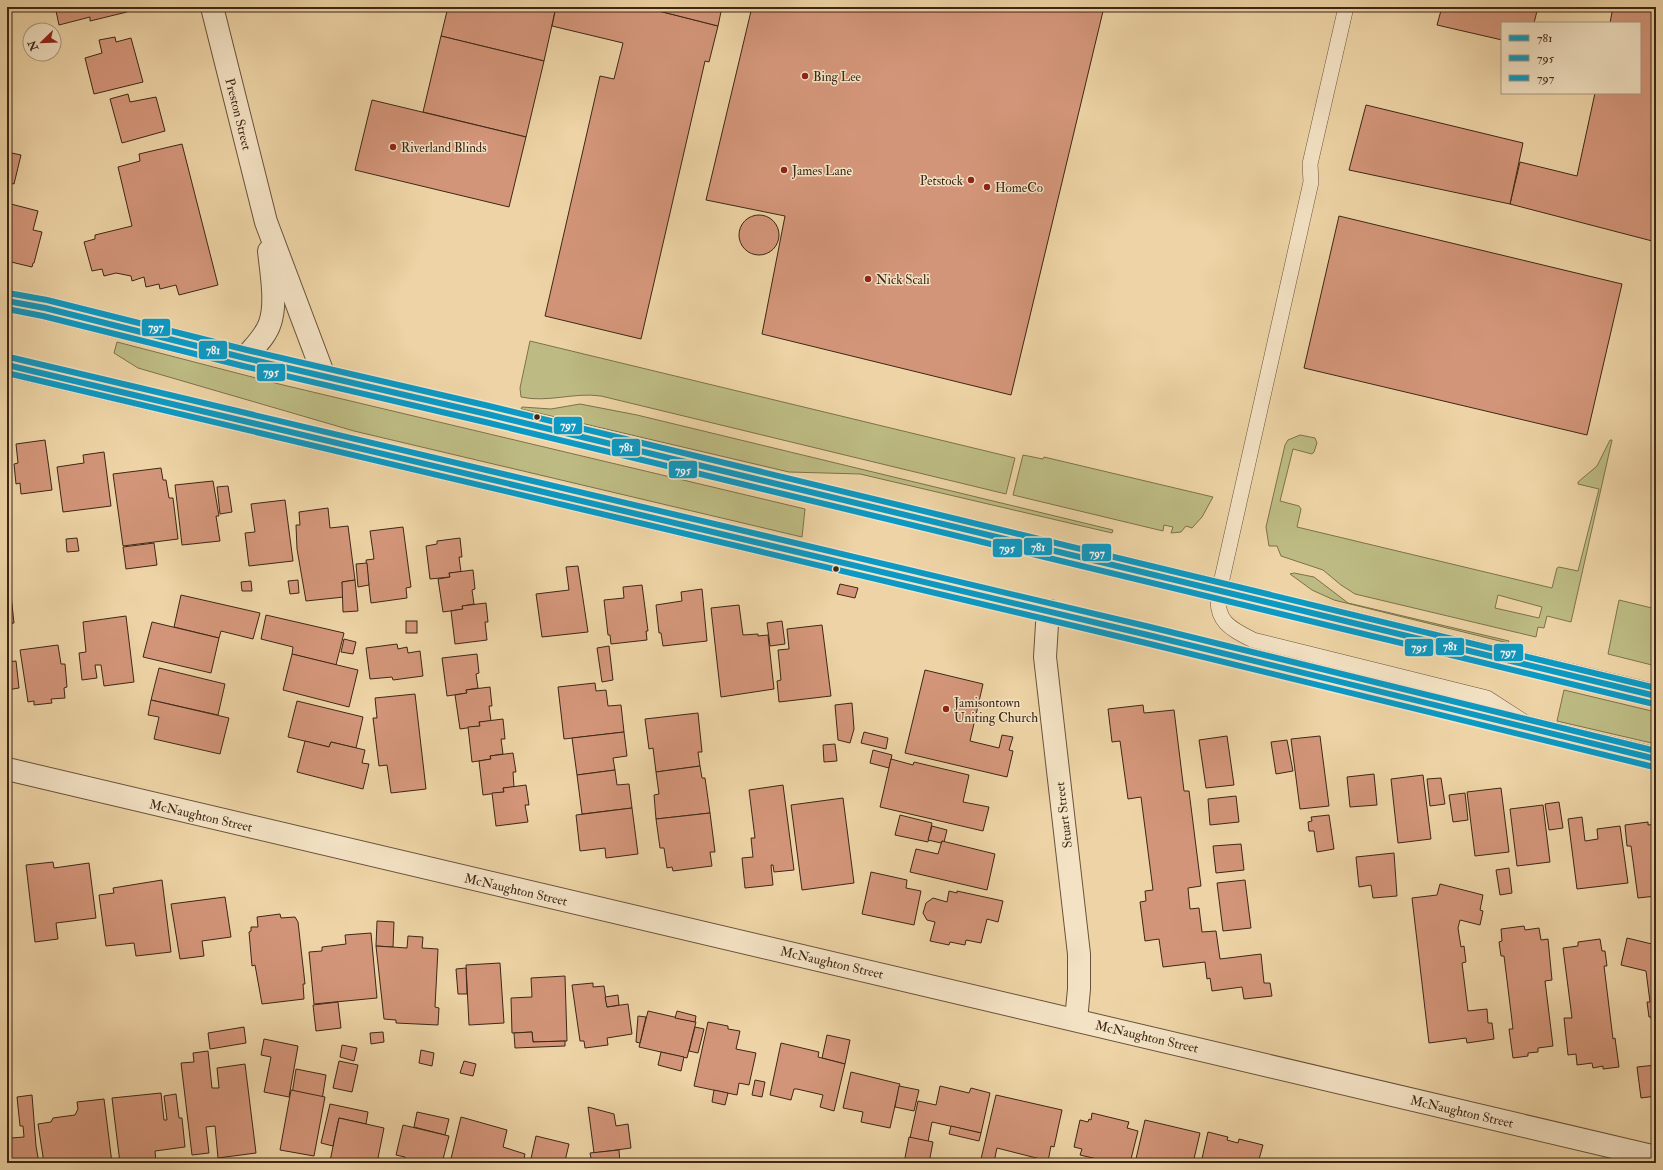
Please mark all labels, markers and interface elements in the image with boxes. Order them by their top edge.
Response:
north arrow [22,22,62,62]
legend [1501,22,1641,94]
text: 781 [1537,31,1552,46]
text: N [25,38,42,54]
text: 795 [1537,51,1555,66]
place label: Bing Lee [813,69,862,85]
marker: Bing Lee [800,71,810,81]
text: 797 [1537,71,1555,86]
street label: Preston Street [221,77,255,152]
place label: Riverland Blinds [401,140,487,156]
marker: Riverland Blinds [388,142,398,152]
place label: James Lane [791,163,852,179]
marker: James Lane [779,165,789,175]
place label: Petstock [920,173,964,189]
marker: Petstock [966,175,976,185]
place label: HomeCo [995,180,1043,196]
marker: HomeCo [982,182,992,192]
place label: Nick Scali [876,272,930,288]
marker: Nick Scali [863,274,873,284]
line badge: 797 [141,318,171,337]
text: 797 [148,321,165,334]
line badge: 781 [198,340,228,360]
text: 781 [206,344,220,357]
line badge: 795 [256,363,286,382]
text: 795 [263,366,279,379]
unlabelled marker [532,412,542,422]
line badge: 797 [553,416,583,435]
text: 797 [560,419,577,432]
line badge: 781 [611,438,641,457]
text: 781 [619,441,633,454]
line badge: 795 [668,460,698,479]
text: 795 [675,464,691,477]
line badge: 781 [1023,537,1053,556]
line badge: 795 [992,538,1023,558]
text: 781 [1031,541,1045,554]
text: 795 [999,542,1015,555]
line badge: 797 [1081,543,1112,562]
text: 797 [1089,547,1106,560]
unlabelled marker [831,564,841,574]
line badge: 781 [1435,637,1465,656]
line badge: 795 [1404,638,1434,657]
text: 781 [1443,640,1457,653]
text: 795 [1411,641,1427,654]
line badge: 797 [1493,643,1524,662]
text: 797 [1500,646,1517,659]
place label: Jamisontown Uniting Church [953,695,1038,726]
marker: Jamisontown Uniting Church [941,704,951,714]
street label: Stuart Street [1052,781,1076,849]
street label: McNaughton Street [148,796,254,836]
street label: McNaughton Street [463,870,569,910]
street label: McNaughton Street [779,943,885,983]
street label: McNaughton Street [1094,1017,1200,1057]
street label: McNaughton Street [1409,1092,1515,1132]

